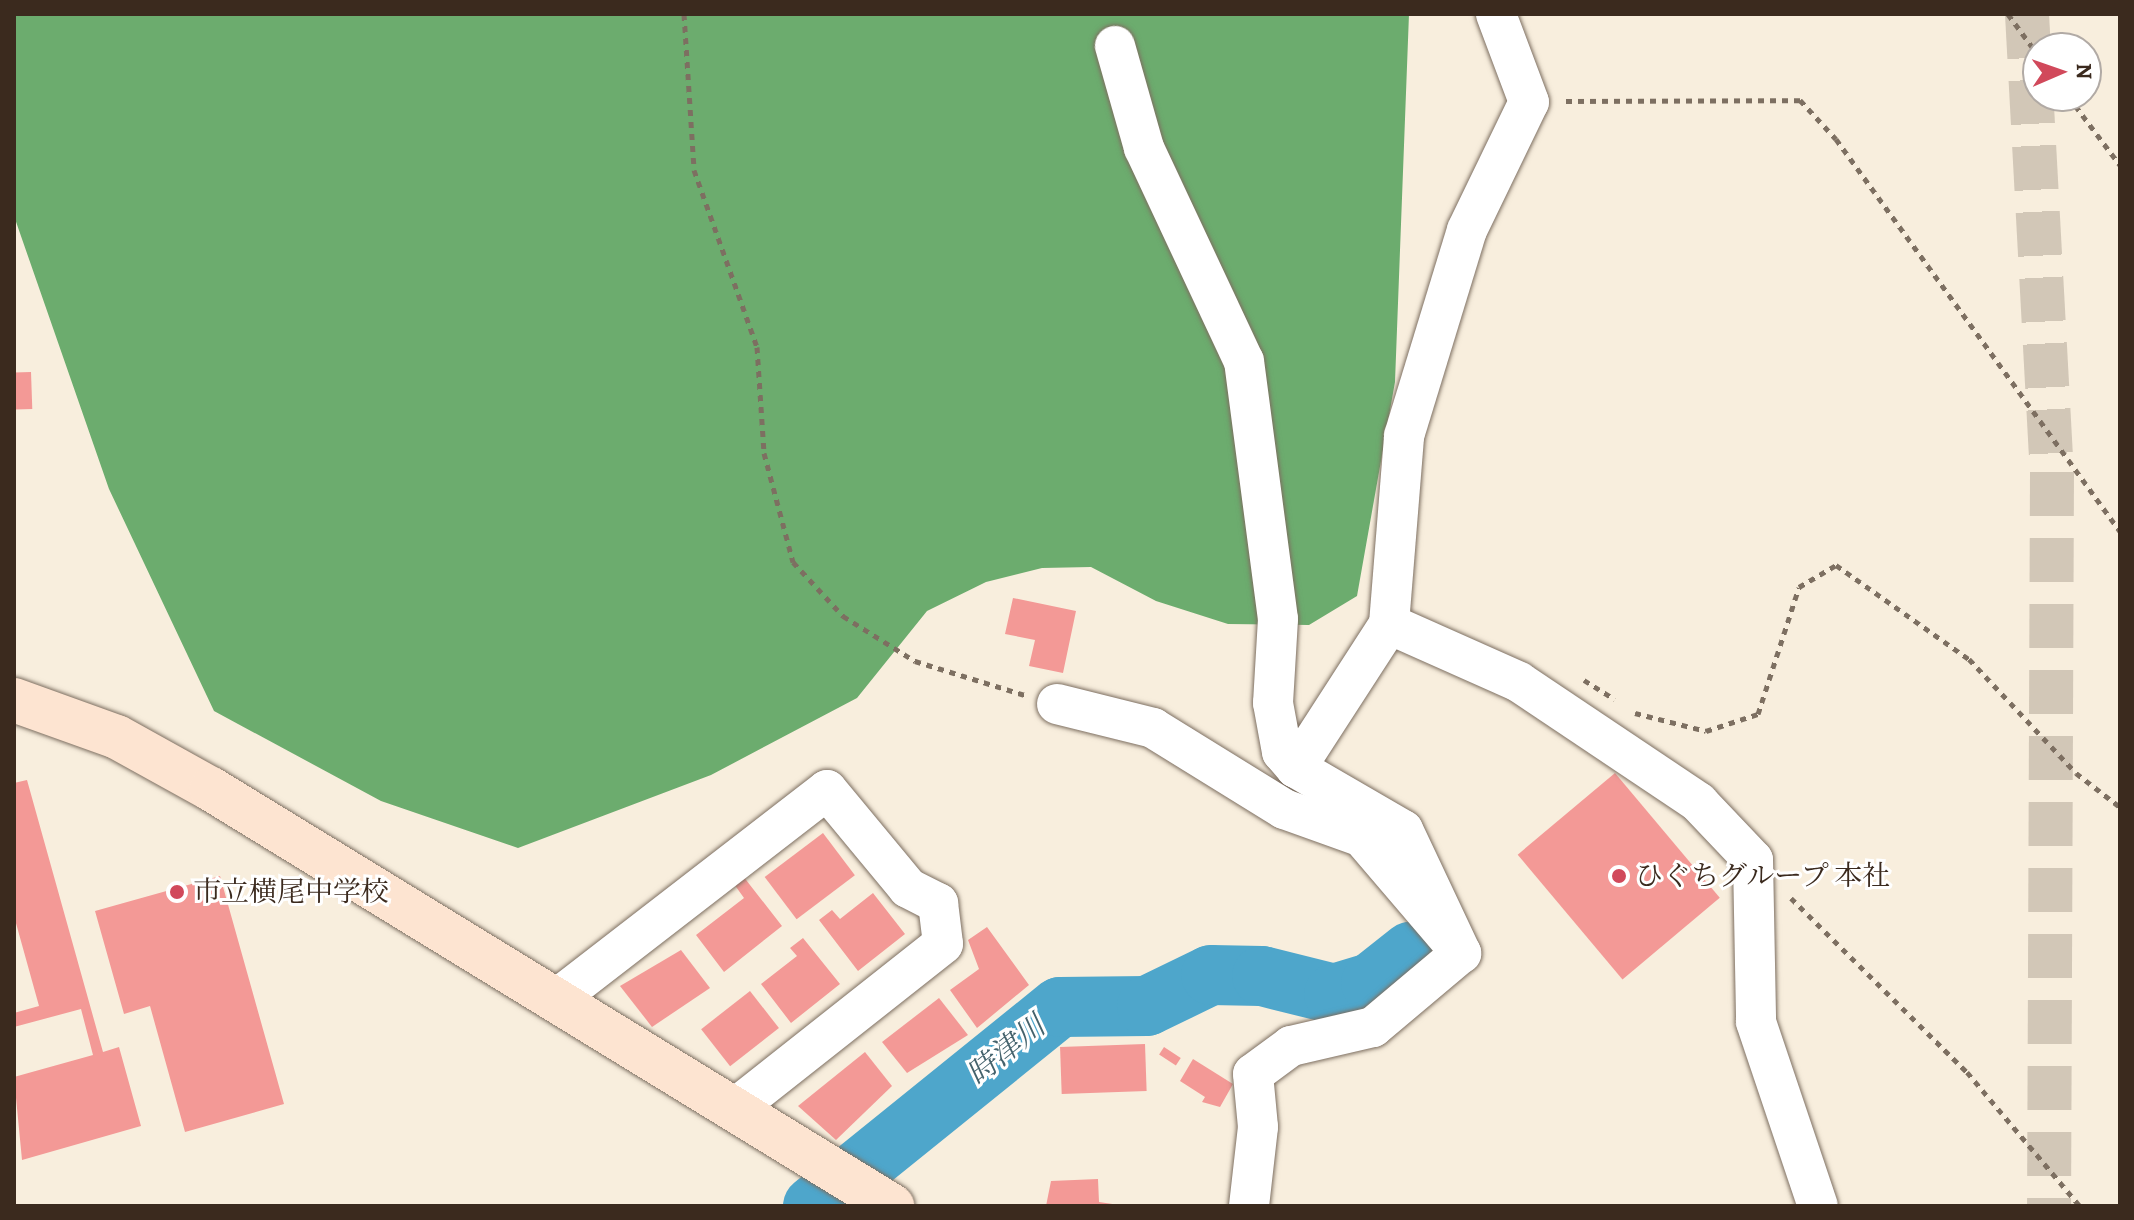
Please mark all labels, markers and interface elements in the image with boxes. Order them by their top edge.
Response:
north arrow [2022,32,2102,112]
text: N [2069,63,2099,80]
place label: ひぐちグループ 本社 [1635,859,1893,893]
marker: ひぐちグループ 本社 [1610,867,1628,885]
place label: 市立横尾中学校 [193,875,389,909]
marker: 市立横尾中学校 [168,883,186,901]
water label: 時津川 [960,1008,1052,1092]

